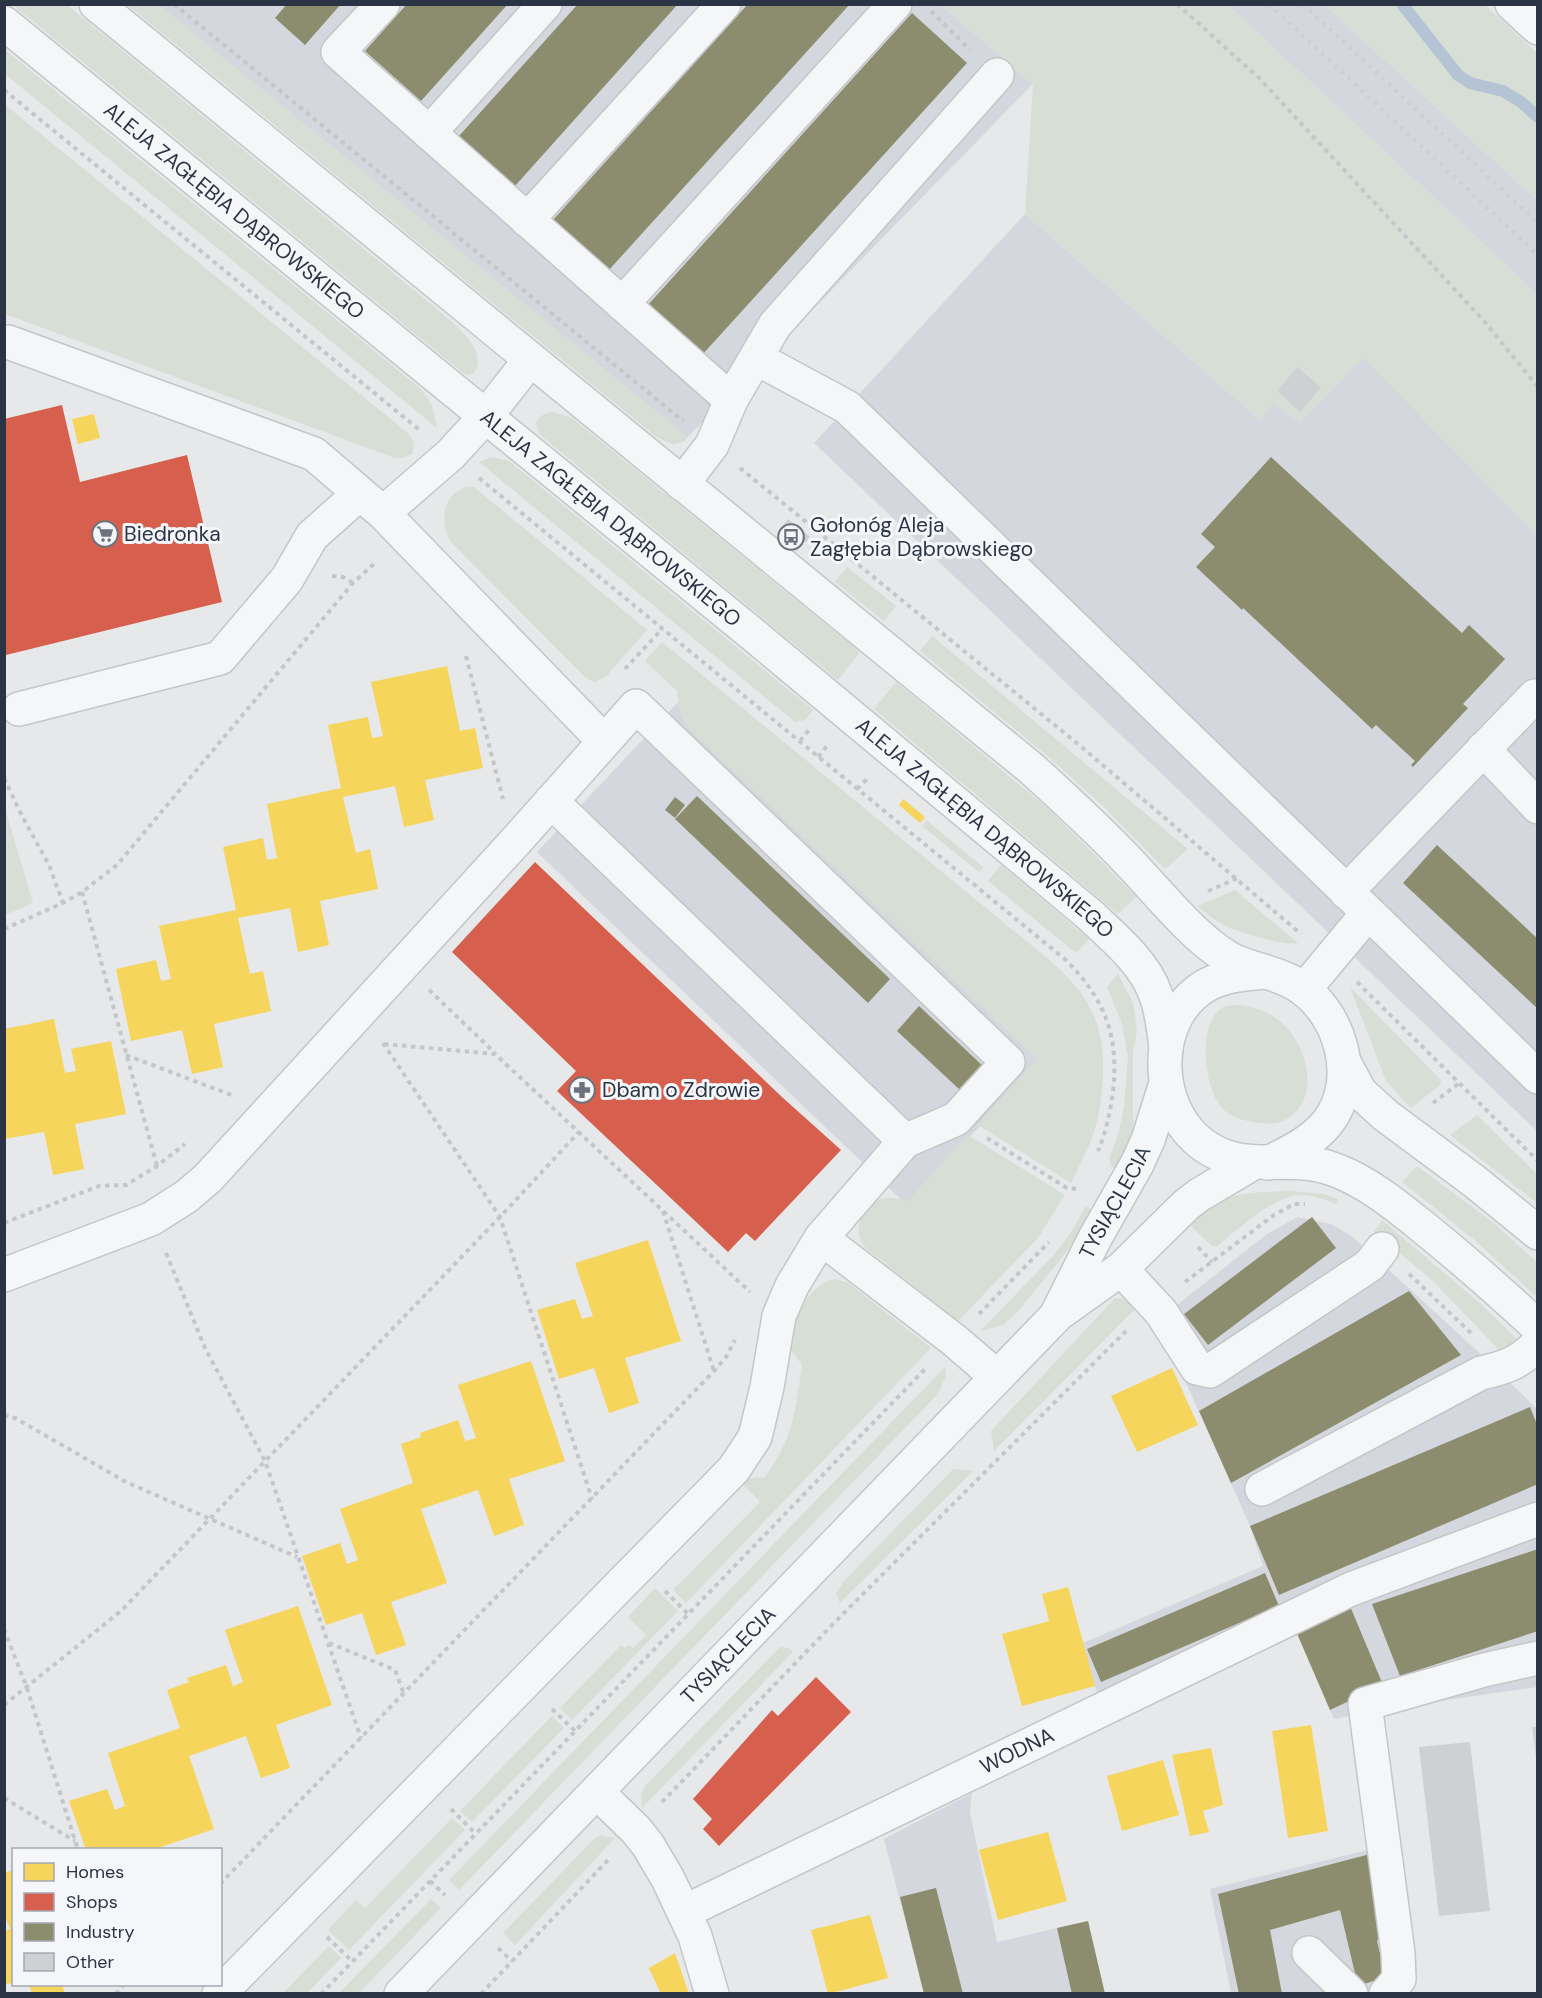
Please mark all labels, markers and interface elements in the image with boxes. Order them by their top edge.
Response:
street label: ALEJA ZAGŁĘBIA DĄBROWSKIEGO [98,96,370,326]
street label: ALEJA ZAGŁĘBIA DĄBROWSKIEGO [474,403,747,633]
place label: Gołonóg Aleja Zagłębia Dąbrowskiego [810,511,1033,563]
supermarket icon: Biedronka [90,519,120,549]
place label: Biedronka [124,520,221,548]
bus stop icon: Gołonóg Aleja Zagłębia Dąbrowskiego [776,522,806,552]
street label: ALEJA ZAGŁĘBIA DĄBROWSKIEGO [850,712,1120,944]
pharmacy icon: Dbam o Zdrowie [567,1075,597,1105]
place label: Dbam o Zdrowie [602,1076,760,1104]
street label: TYSIĄCLECIA [1073,1141,1157,1264]
street label: TYSIĄCLECIA [675,1600,782,1710]
street label: WODNA [975,1721,1059,1781]
legend [12,1848,222,1986]
text: Homes [66,1860,124,1884]
text: Shops [66,1890,118,1914]
text: Industry [66,1920,135,1944]
text: Other [66,1950,115,1974]

